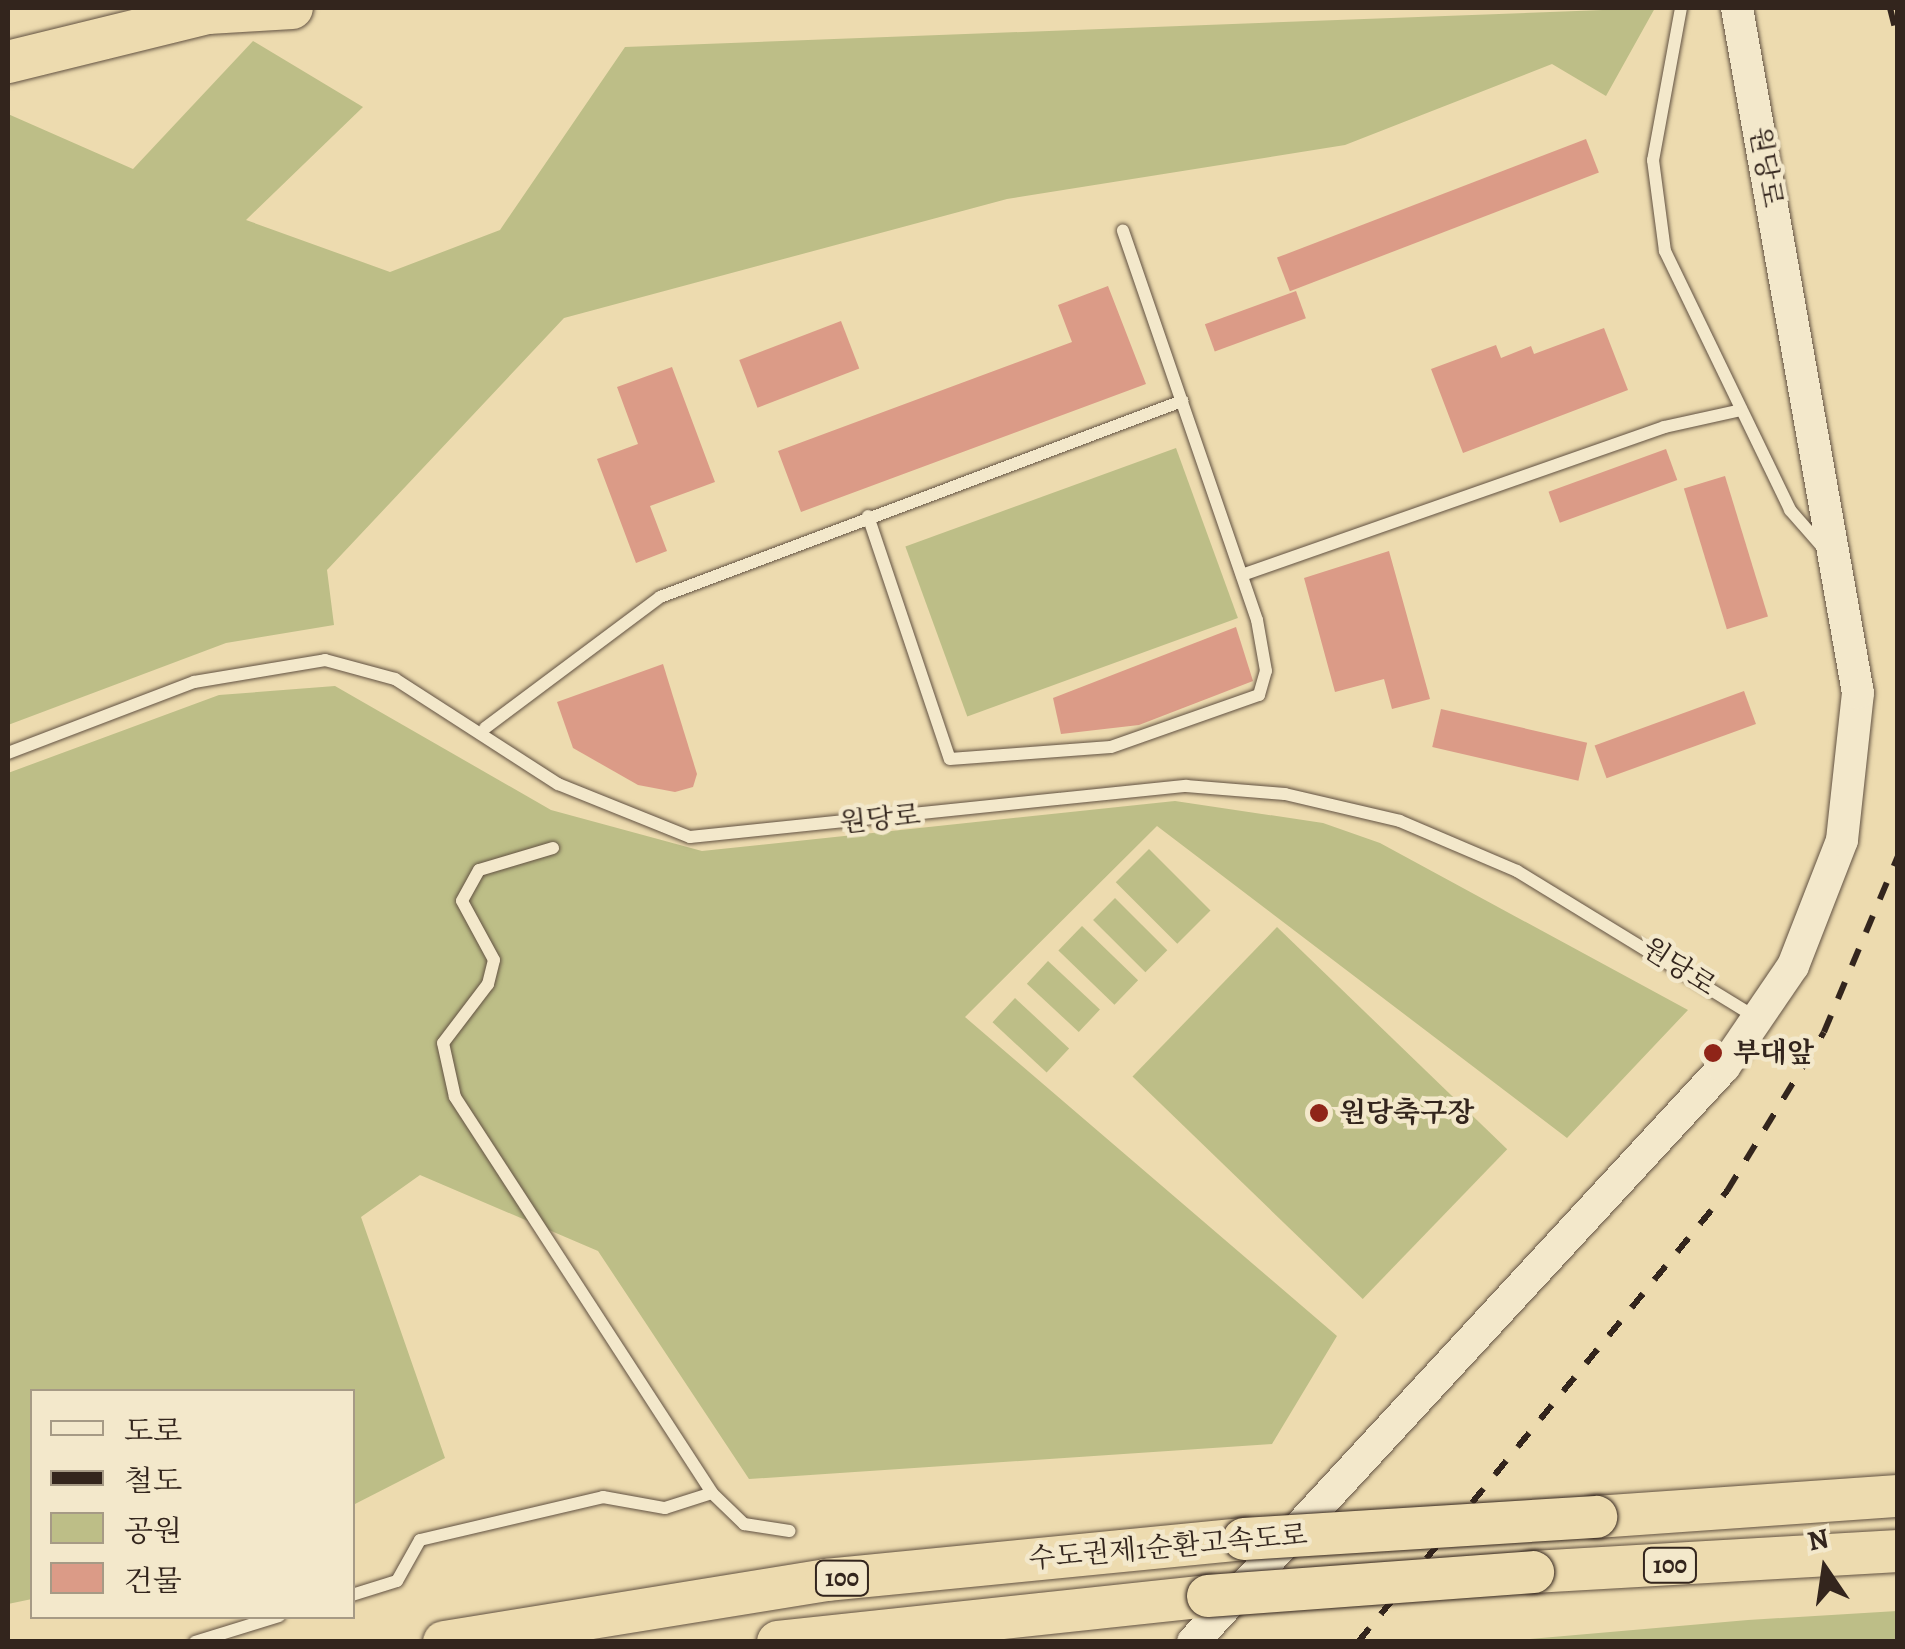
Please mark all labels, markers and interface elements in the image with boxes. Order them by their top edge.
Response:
street label: 원당로 [1742,124,1790,210]
street label: 원당로 [838,798,922,840]
street label: 원당로 [1636,931,1722,1003]
place label: 부대앞 [1733,1036,1814,1070]
marker: 부대앞 [1702,1042,1724,1064]
place label: 원당축구장 [1339,1096,1474,1130]
marker: 원당축구장 [1308,1102,1330,1124]
legend [30,1389,355,1619]
text: 도로 [124,1411,182,1451]
text: 철도 [124,1461,182,1501]
text: 공원 [124,1511,182,1551]
street label: 수도권제1순환고속도로 [1027,1518,1309,1576]
north arrow [1775,1519,1875,1619]
text: N [1804,1519,1832,1561]
road number: 100 [1642,1545,1698,1585]
road number: 100 [814,1558,870,1598]
text: 건물 [124,1561,182,1601]

